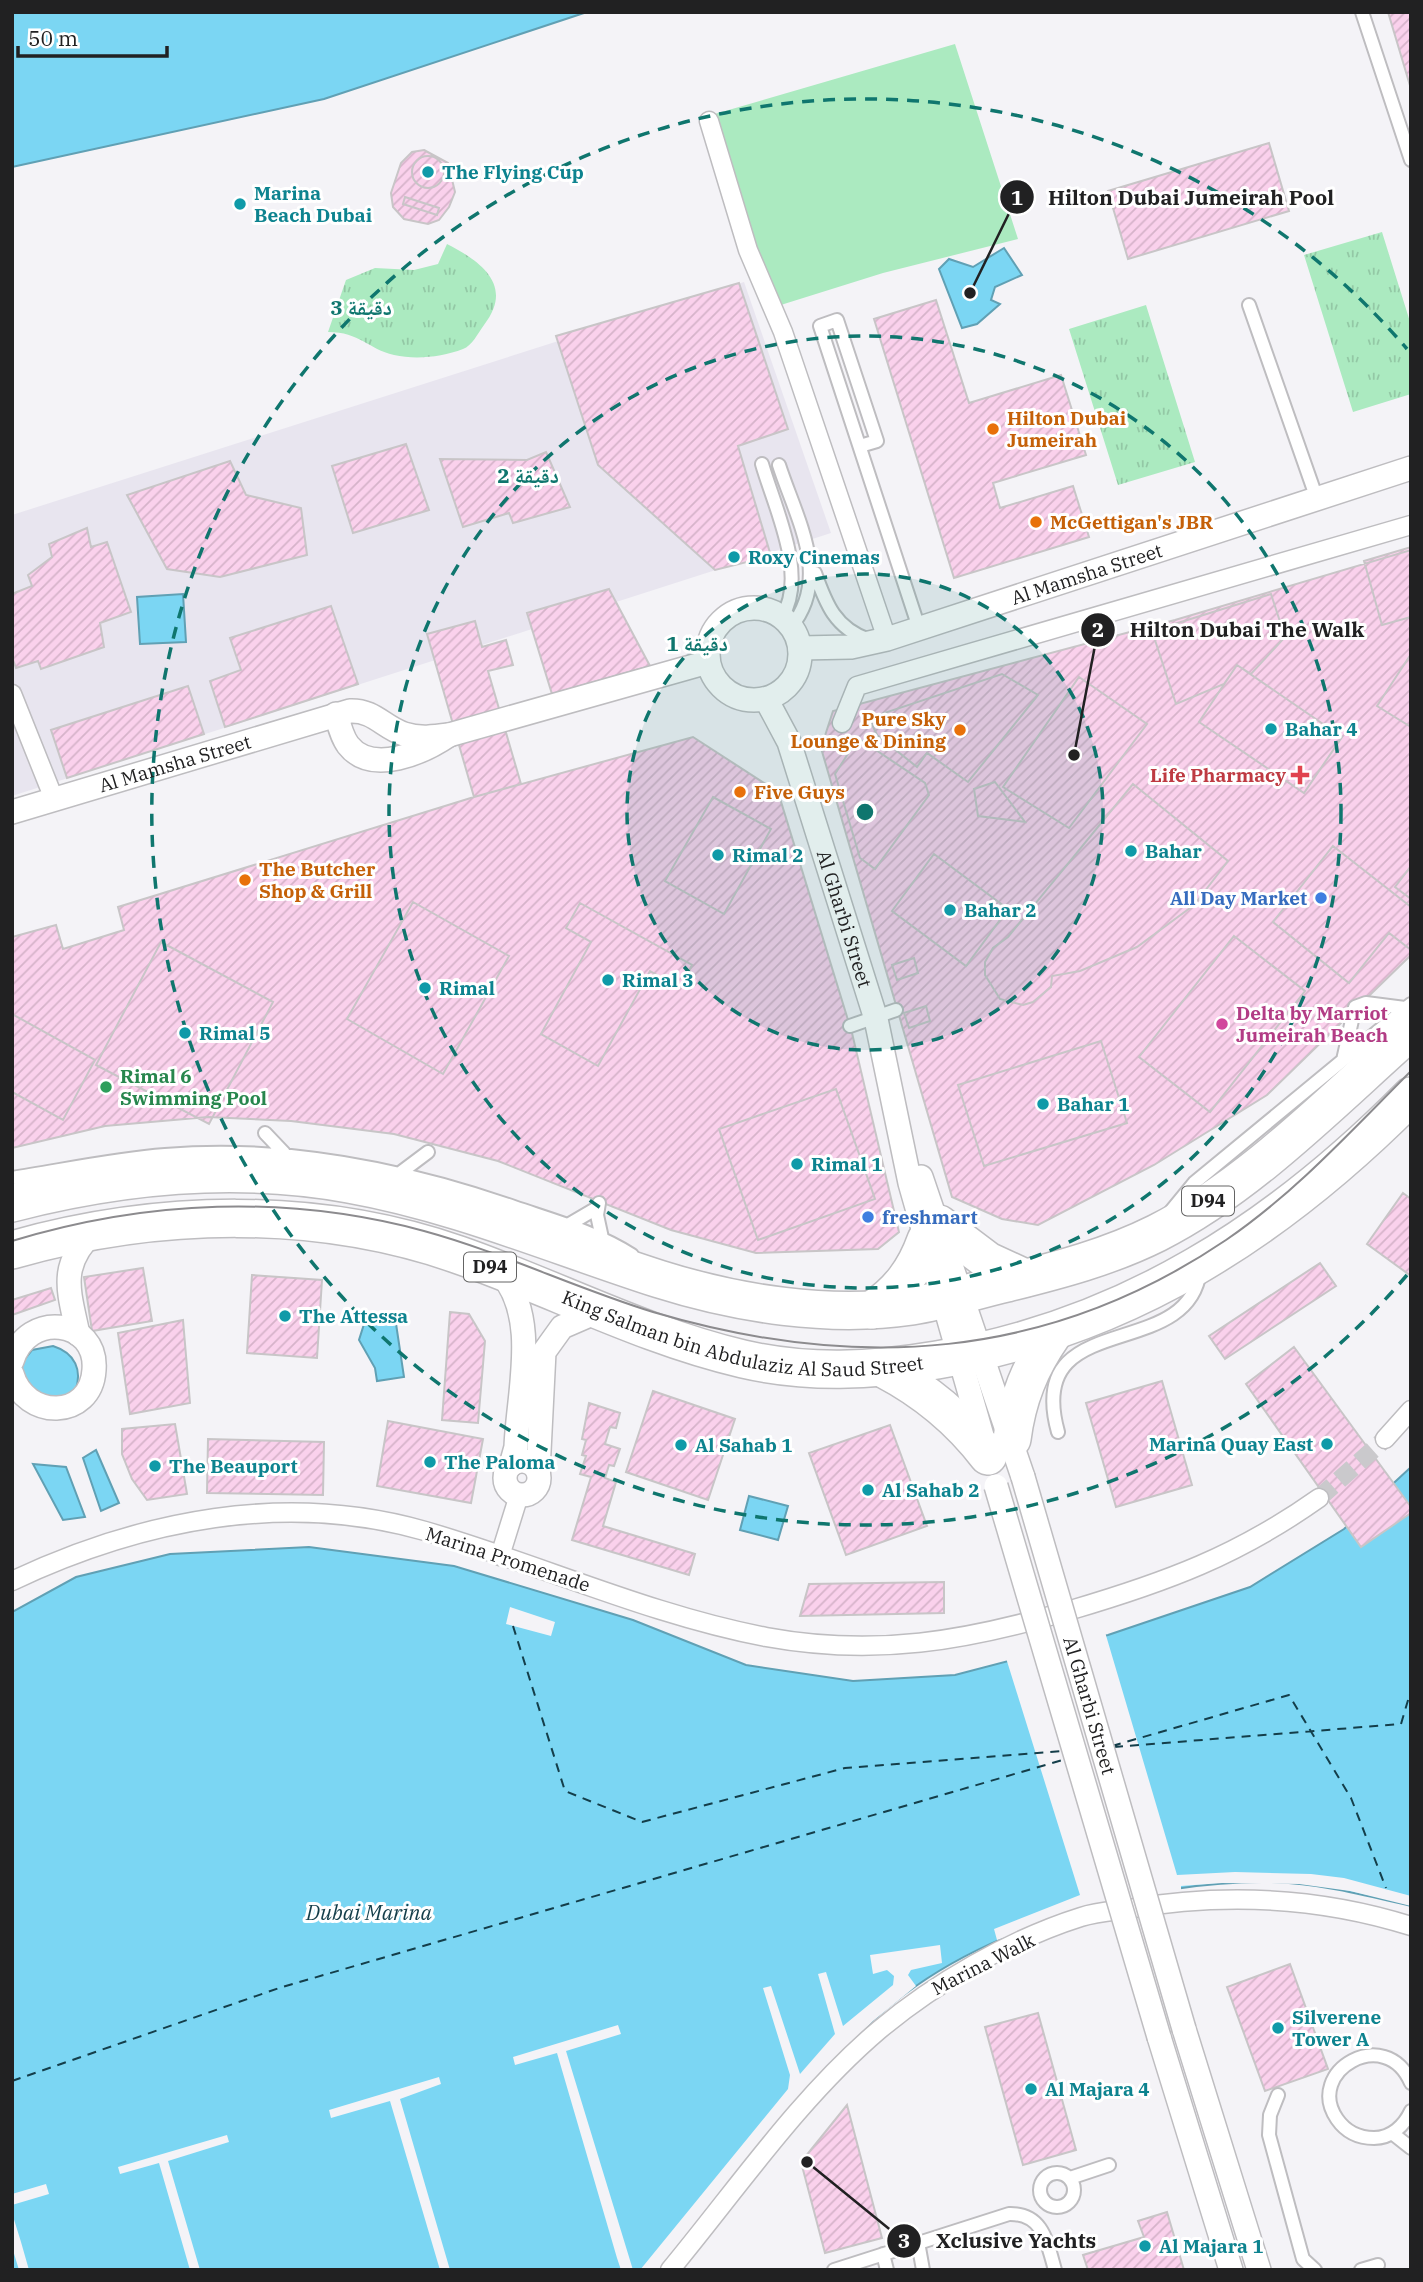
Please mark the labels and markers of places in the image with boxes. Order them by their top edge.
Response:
place label: The Flying Cup [442,160,584,184]
marker: The Flying Cup [420,164,436,180]
callout: Hilton Dubai Jumeirah Pool [999,176,1348,218]
place label: Marina Beach Dubai [254,181,372,227]
marker: Marina Beach Dubai [232,196,248,212]
place label: Hilton Dubai Jumeirah [1007,406,1126,452]
marker: Hilton Dubai Jumeirah [985,421,1001,437]
place label: McGettigan's JBR [1050,510,1213,534]
marker: McGettigan's JBR [1028,514,1044,530]
place label: Roxy Cinemas [748,545,880,569]
marker: Roxy Cinemas [726,549,742,565]
callout: Hilton Dubai The Walk [1081,609,1378,651]
place label: Pure Sky Lounge & Dining [791,707,946,753]
place label: Bahar 4 [1285,717,1358,741]
marker: Bahar 4 [1263,721,1279,737]
marker: Pure Sky Lounge & Dining [952,722,968,738]
place label: Life Pharmacy [1150,763,1286,787]
marker: Life Pharmacy [1292,767,1308,783]
place label: Five Guys [754,780,845,804]
marker: Five Guys [732,784,748,800]
centre of rings [853,800,877,824]
place label: Bahar [1145,839,1202,863]
place label: Rimal 2 [732,843,804,867]
marker: Bahar [1123,843,1139,859]
marker: Rimal 2 [710,847,726,863]
place label: The Butcher Shop & Grill [259,857,376,903]
marker: The Butcher Shop & Grill [237,872,253,888]
place label: All Day Market [1170,886,1307,910]
marker: All Day Market [1313,890,1329,906]
place label: Bahar 2 [964,898,1037,922]
marker: Bahar 2 [942,902,958,918]
place label: Rimal 3 [622,968,694,992]
marker: Rimal 3 [600,972,616,988]
place label: Rimal [439,976,495,1000]
marker: Rimal [417,980,433,996]
place label: Delta by Marriot Jumeirah Beach [1236,1001,1388,1047]
marker: Delta by Marriot Jumeirah Beach [1214,1016,1230,1032]
place label: Rimal 5 [199,1021,271,1045]
marker: Rimal 5 [177,1025,193,1041]
place label: Rimal 6 Swimming Pool [120,1064,267,1110]
marker: Rimal 6 Swimming Pool [98,1079,114,1095]
place label: Bahar 1 [1057,1092,1130,1116]
marker: Bahar 1 [1035,1096,1051,1112]
place label: Rimal 1 [811,1152,883,1176]
marker: Rimal 1 [789,1156,805,1172]
place label: freshmart [882,1205,978,1229]
marker: freshmart [860,1209,876,1225]
place label: The Attessa [299,1304,408,1328]
marker: The Attessa [277,1308,293,1324]
place label: Marina Quay East [1149,1432,1313,1456]
place label: Al Sahab 1 [695,1433,793,1457]
marker: Marina Quay East [1319,1436,1335,1452]
marker: Al Sahab 1 [673,1437,689,1453]
place label: The Paloma [444,1450,555,1474]
place label: The Beauport [169,1454,298,1478]
marker: The Paloma [422,1454,438,1470]
marker: The Beauport [147,1458,163,1474]
place label: Al Sahab 2 [882,1478,980,1502]
marker: Al Sahab 2 [860,1482,876,1498]
place label: Silverene Tower A [1292,2005,1381,2051]
marker: Silverene Tower A [1270,2020,1286,2036]
place label: Al Majara 4 [1045,2077,1150,2101]
marker: Al Majara 4 [1023,2081,1039,2097]
callout: Xclusive Yachts [887,2220,1110,2262]
place label: Al Majara 1 [1159,2234,1264,2258]
marker: Al Majara 1 [1137,2238,1153,2254]

